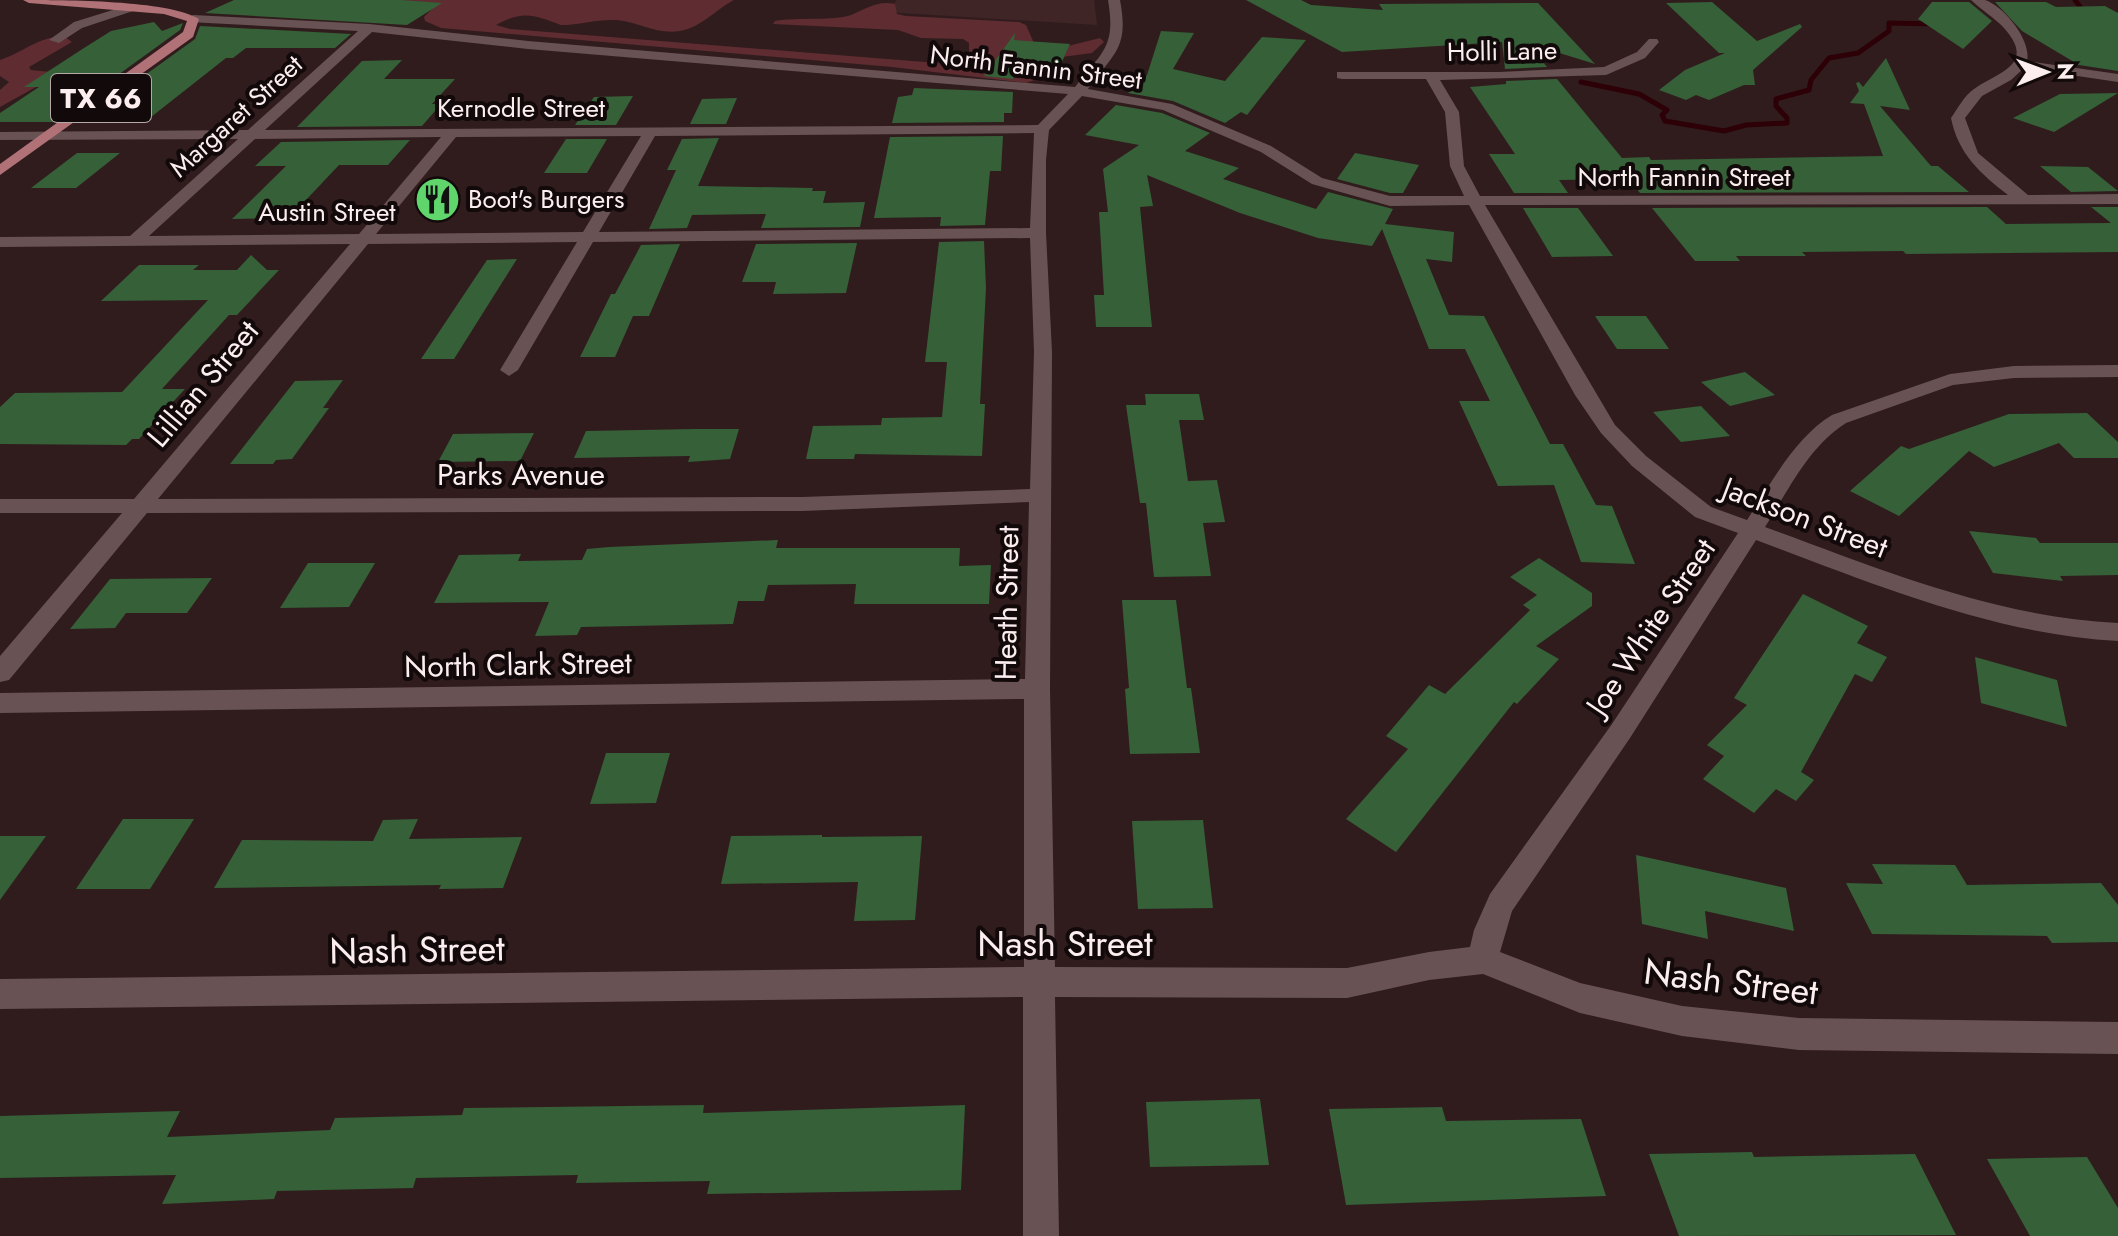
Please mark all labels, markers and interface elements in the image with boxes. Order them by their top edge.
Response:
street label: Holli Lane [1446,31,1558,71]
north arrow [2006,32,2086,112]
street label: North Fannin Street [928,35,1145,99]
street label: Margaret Street [161,45,311,186]
text: N [2050,63,2082,81]
road number: TX 66 [51,74,151,122]
street label: Kernodle Street [437,89,606,127]
street label: North Fannin Street [1577,158,1791,196]
restaurant icon: Boot's Burgers [413,175,461,223]
place label: Boot's Burgers [468,180,625,218]
street label: Austin Street [258,193,396,231]
street label: Lillian Street [137,310,269,456]
street label: Parks Avenue [437,453,605,496]
street label: Jackson Street [1713,465,1895,569]
street label: Heath Street [984,524,1029,681]
street label: Joe White Street [1573,529,1726,727]
street label: North Clark Street [404,641,633,688]
street label: Nash Street [977,917,1153,969]
street label: Nash Street [329,921,505,977]
street label: Nash Street [1641,945,1822,1018]

